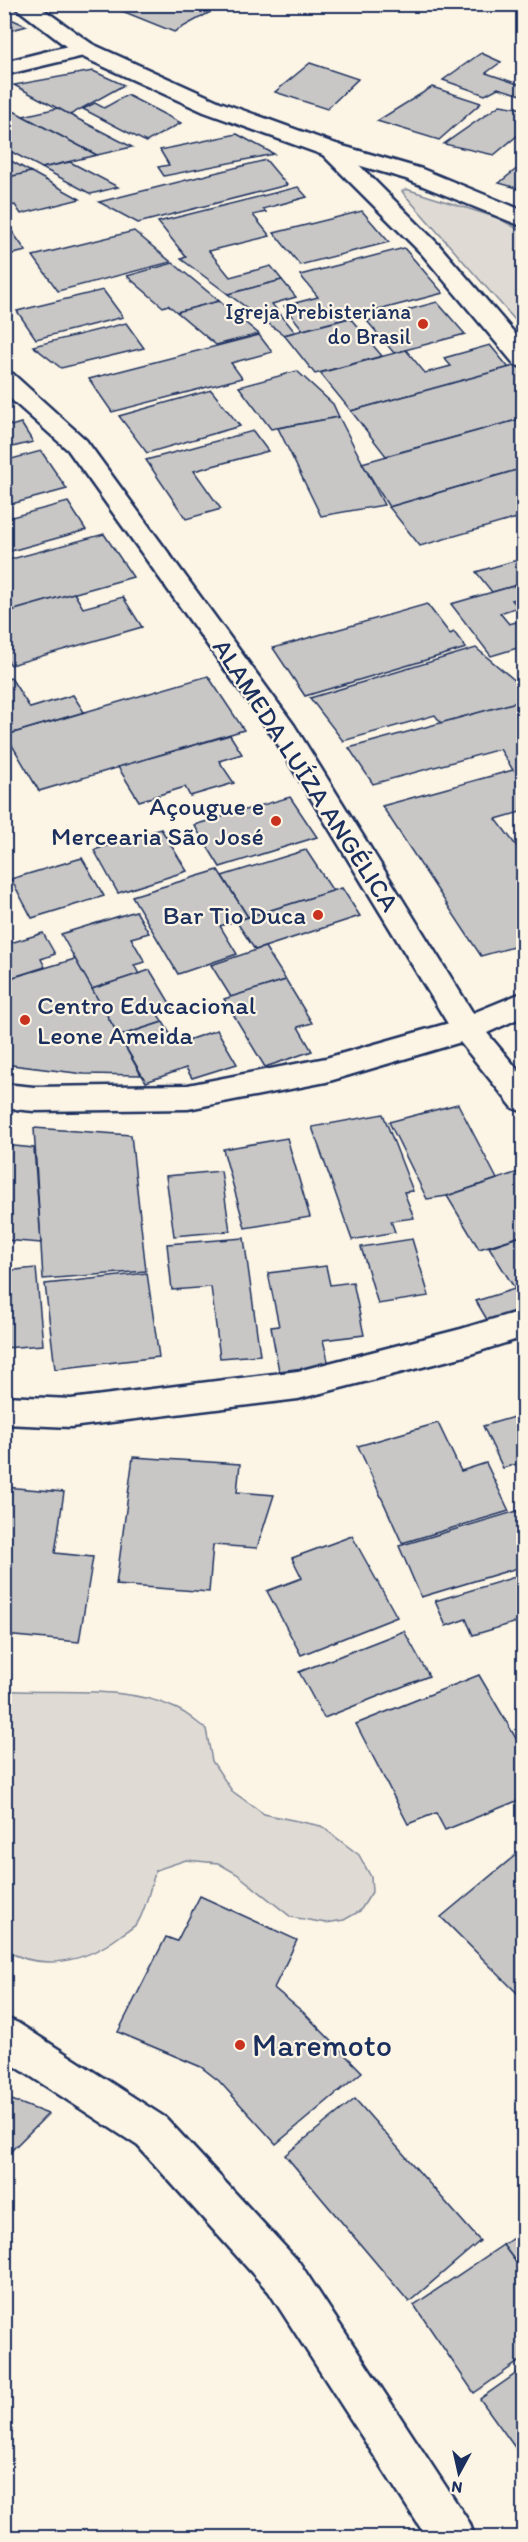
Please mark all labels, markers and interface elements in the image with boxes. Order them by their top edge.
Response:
place label: Igreja Prebisteriana do Brasil [225,298,411,350]
marker: Igreja Prebisteriana do Brasil [416,317,430,331]
street label: ALAMEDA LUÍZA ANGÉLICA [206,633,406,918]
place label: Açougue e Mercearia São José [51,790,264,852]
marker: Açougue e Mercearia São José [269,814,283,828]
place label: Bar Tio Duca [163,899,306,931]
marker: Bar Tio Duca [311,908,325,922]
place label: Centro Educacional Leone Ameida [37,989,256,1051]
marker: Centro Educacional Leone Ameida [18,1013,32,1027]
place label: Maremoto [252,2026,392,2064]
marker: Maremoto [233,2038,247,2052]
north arrow [429,2443,489,2503]
text: N [450,2477,464,2498]

